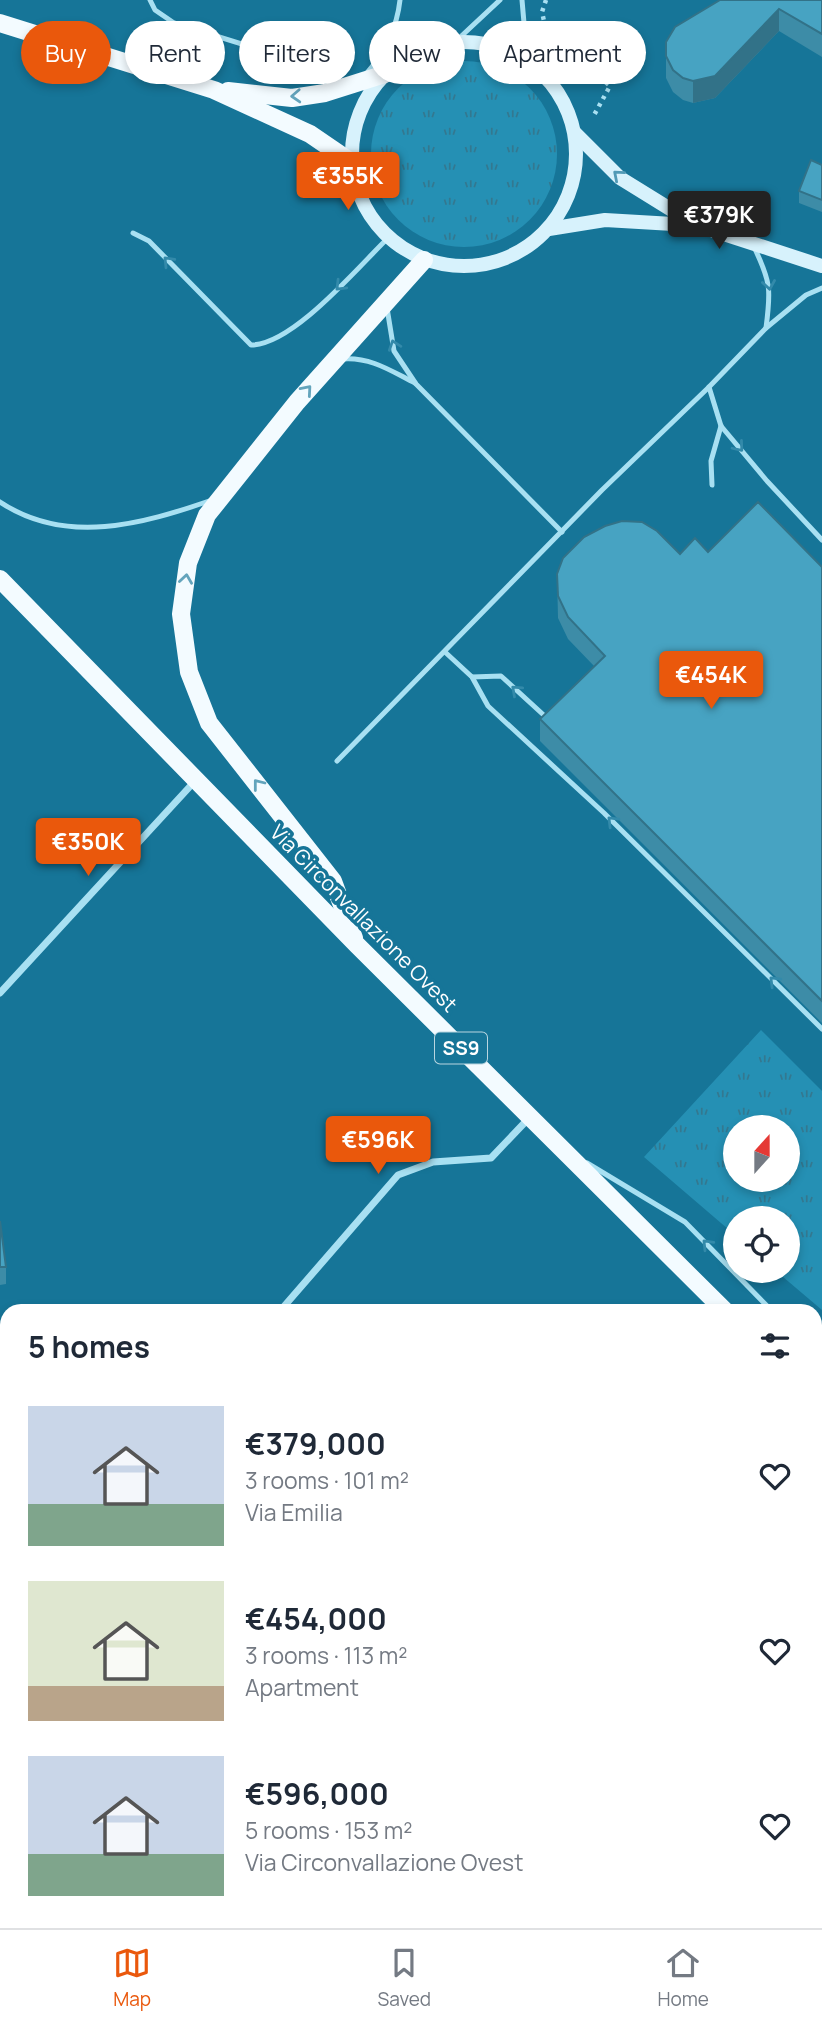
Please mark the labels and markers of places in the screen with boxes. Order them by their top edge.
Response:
pin: €355K [299,152,397,212]
pin: €379K [670,191,768,251]
pin: €454K [662,652,760,711]
pin: €350K [39,818,137,878]
pin: €596K [329,1116,427,1176]

